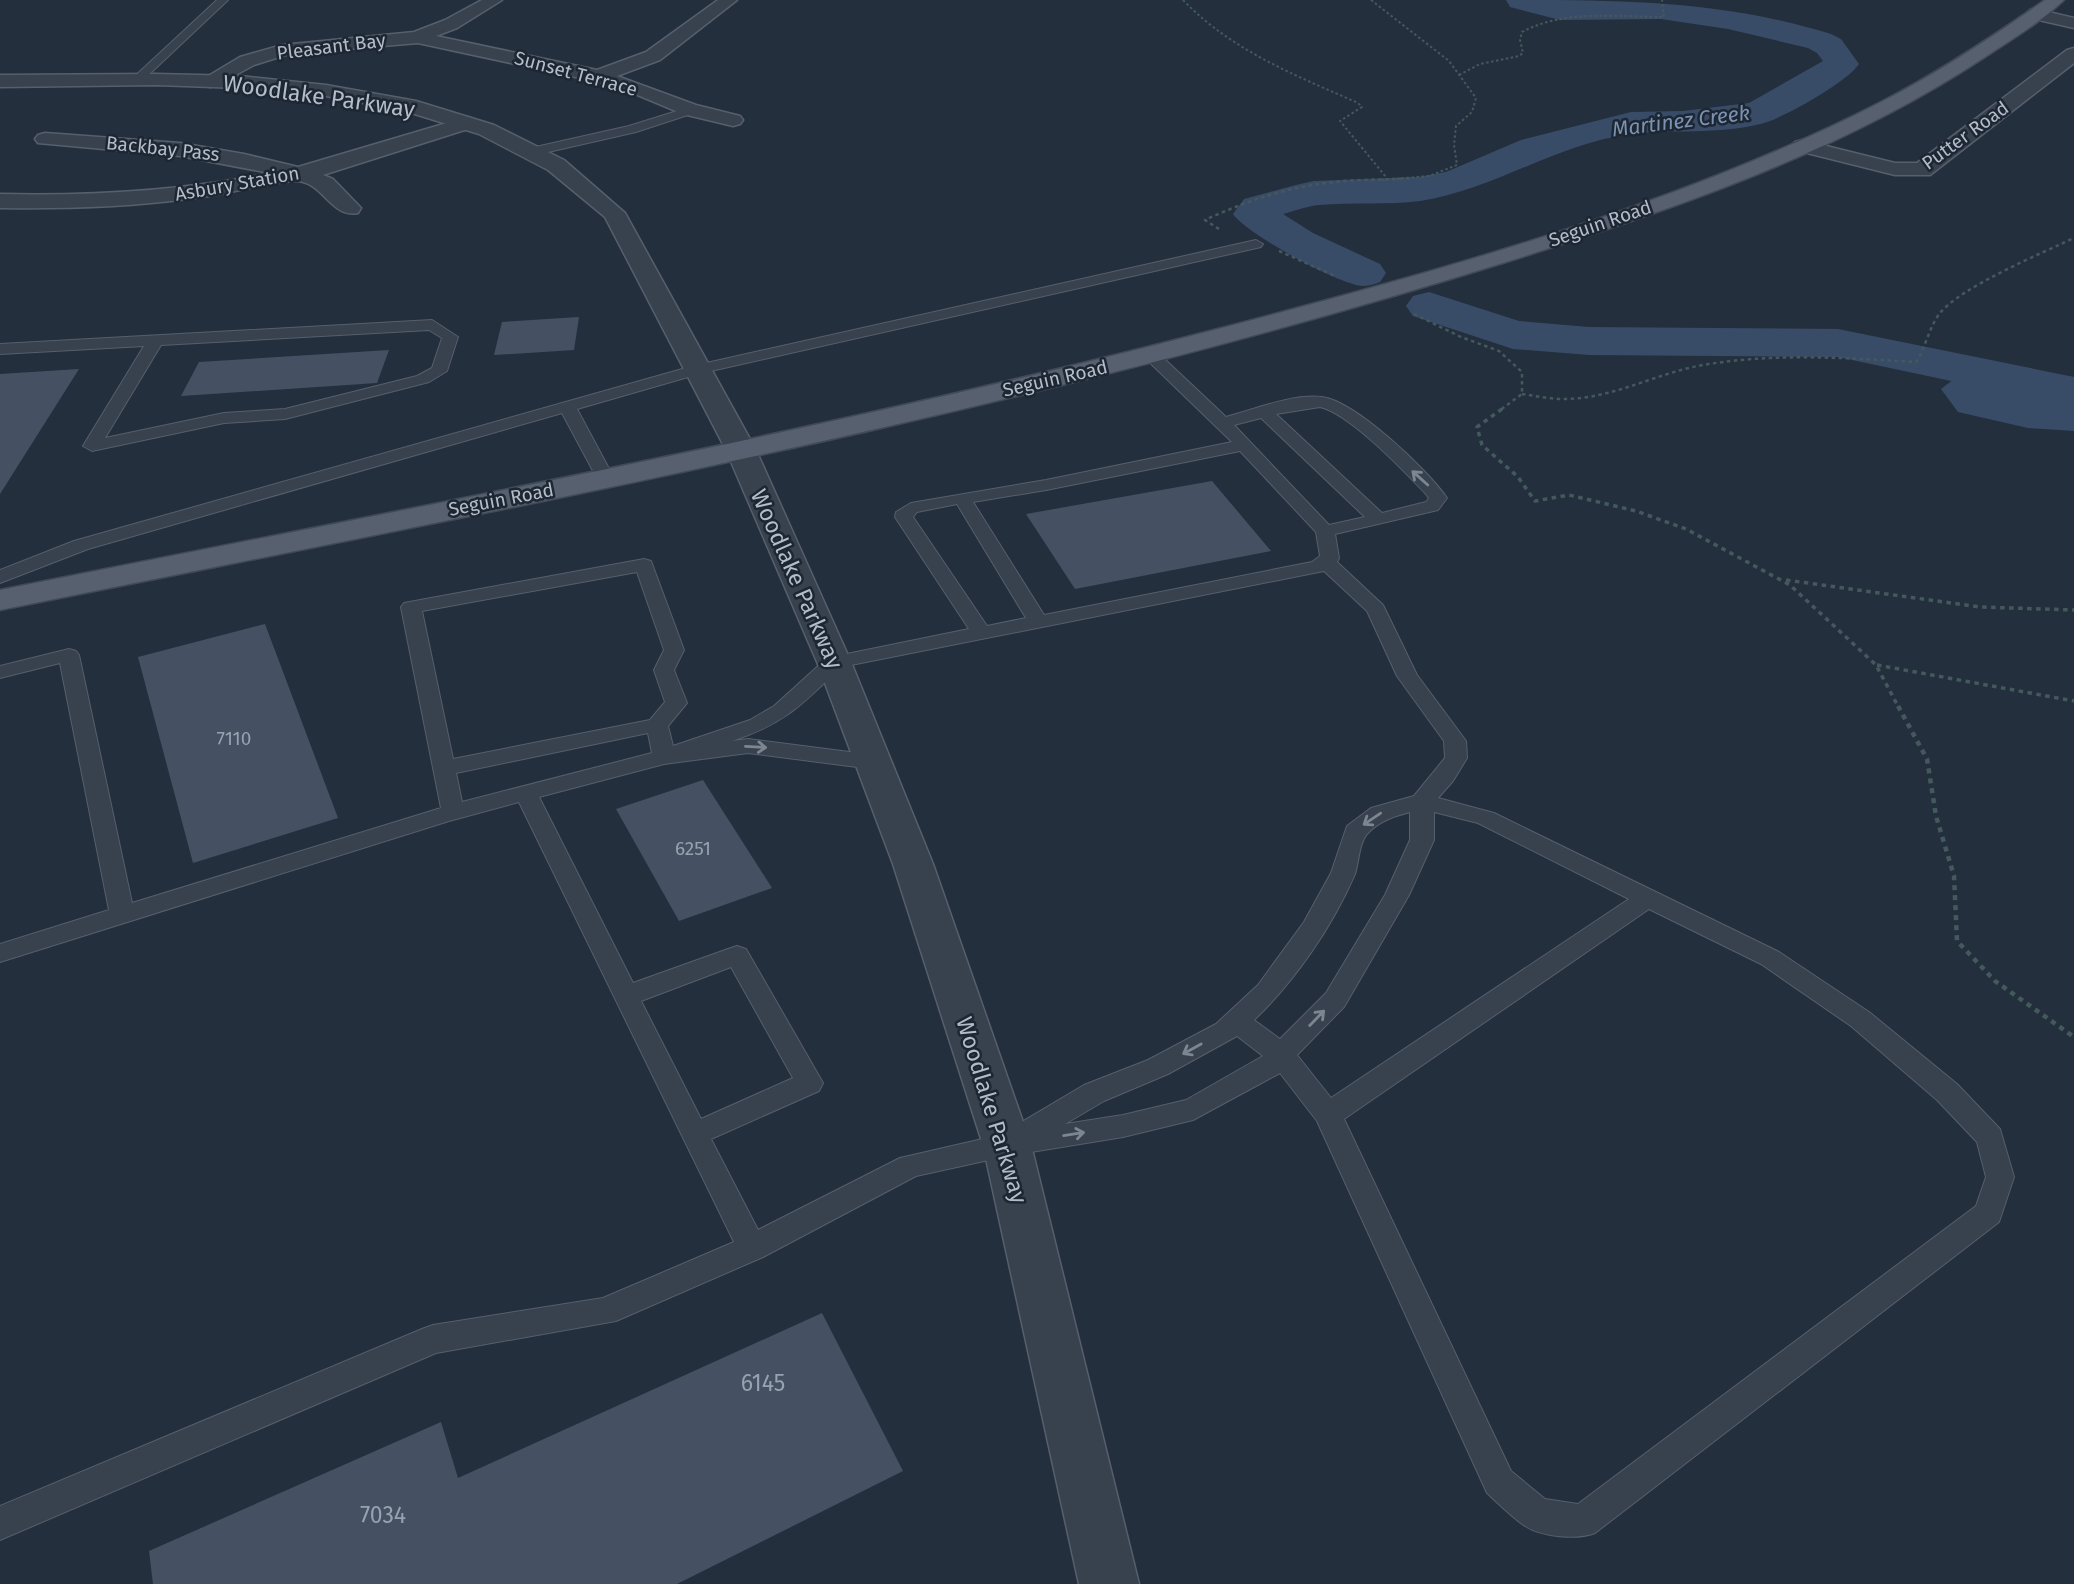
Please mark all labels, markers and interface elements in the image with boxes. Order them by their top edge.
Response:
street label: Pleasant Bay [275,28,388,65]
street label: Sunset Terrace [512,46,640,101]
street label: Woodlake Parkway [221,69,418,123]
street label: Putter Road [1917,96,2013,175]
water label: Martinez Creek [1611,100,1751,142]
street label: Backbay Pass [105,131,221,166]
street label: Asbury Station [173,161,301,206]
street label: Seguin Road [1546,195,1654,252]
street label: Seguin Road [1000,355,1110,402]
one-way arrow [1412,469,1429,486]
street label: Seguin Road [446,478,556,521]
street label: Woodlake Parkway [745,485,849,674]
house number: 7110 [217,727,251,750]
one-way arrow [745,741,768,754]
one-way arrow [1362,812,1382,826]
house number: 6251 [675,837,711,860]
one-way arrow [1308,1010,1325,1027]
street label: Woodlake Parkway [950,1013,1034,1207]
one-way arrow [1182,1042,1202,1056]
one-way arrow [1062,1127,1085,1140]
house number: 6145 [741,1369,785,1397]
house number: 7034 [360,1501,406,1529]

